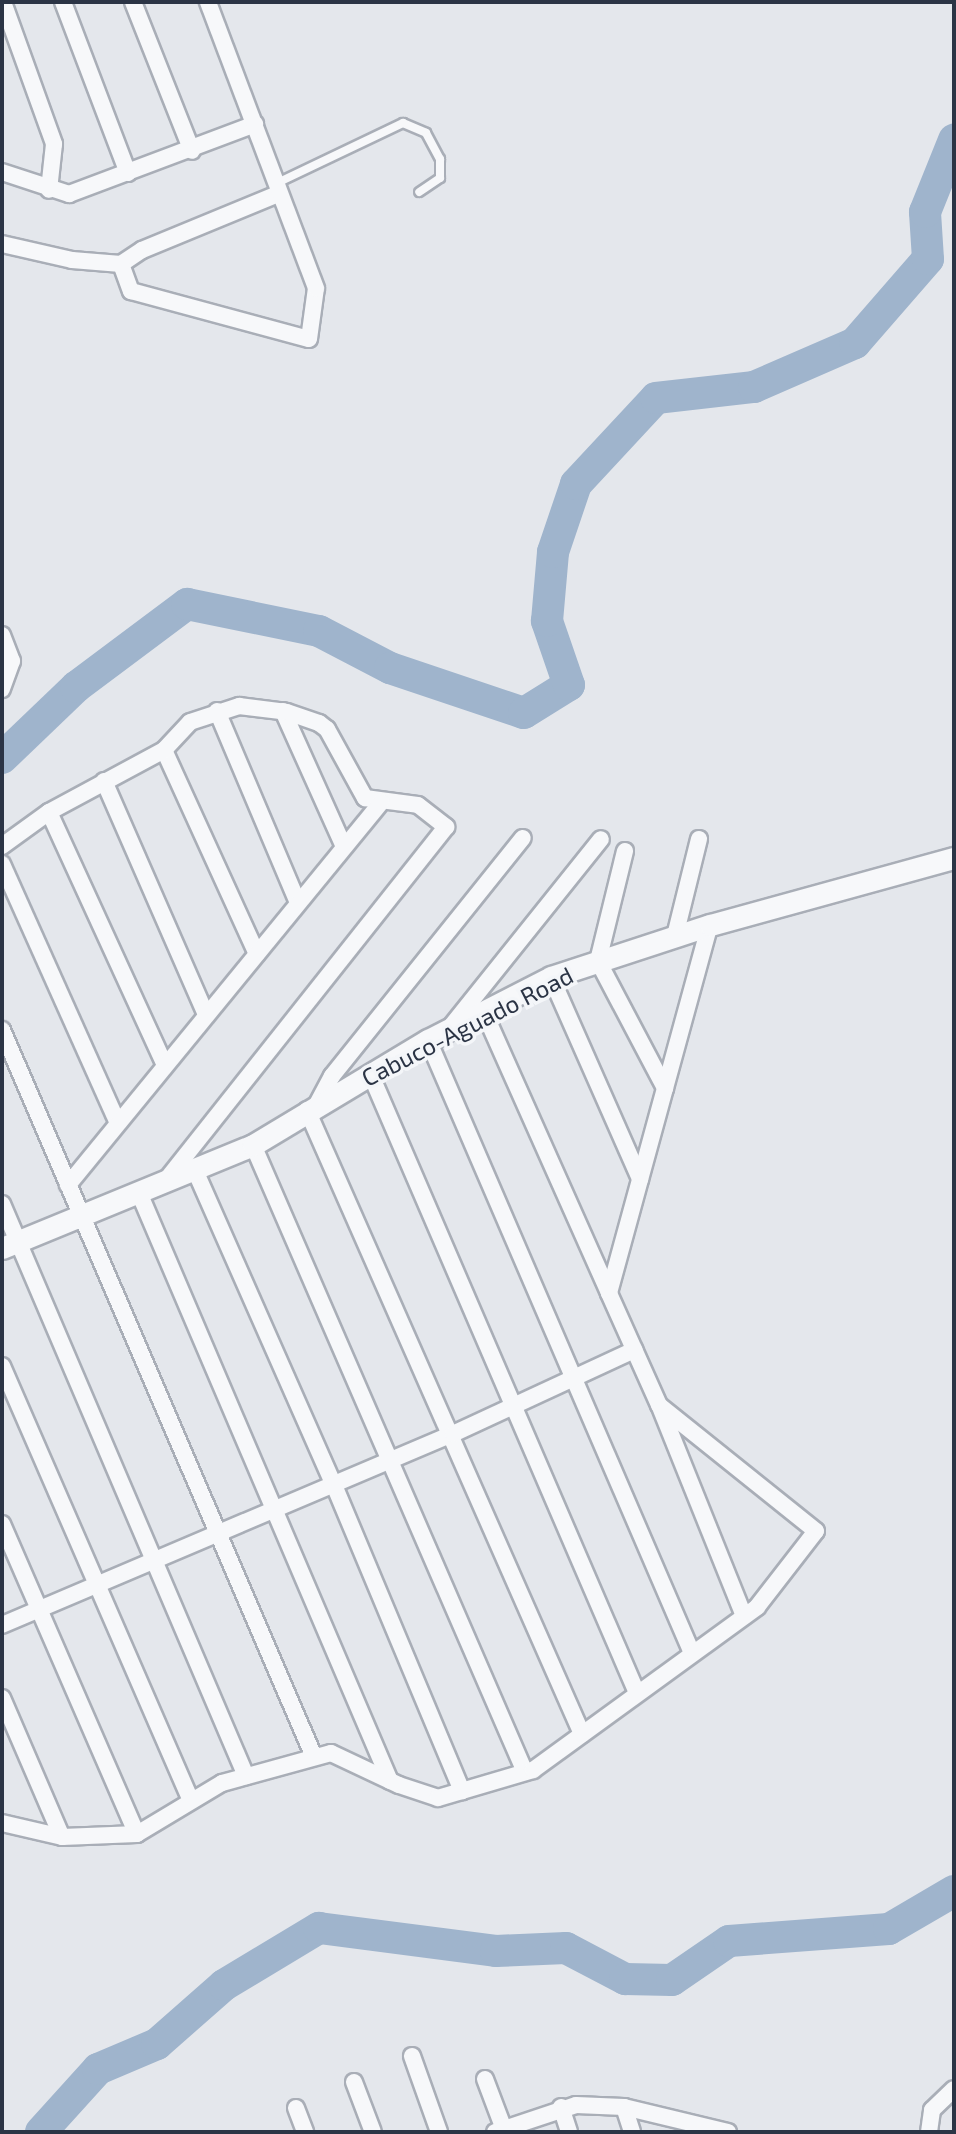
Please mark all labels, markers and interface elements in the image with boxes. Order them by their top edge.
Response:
street label: Cabuco-Aguado Road [357,960,577,1092]

